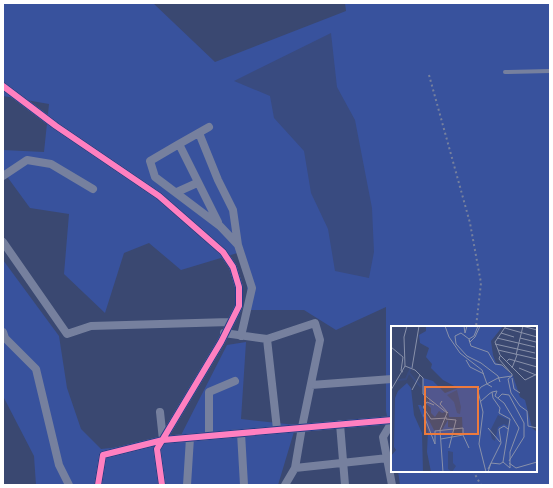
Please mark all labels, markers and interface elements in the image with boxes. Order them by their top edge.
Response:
inset map [391,326,537,472]

